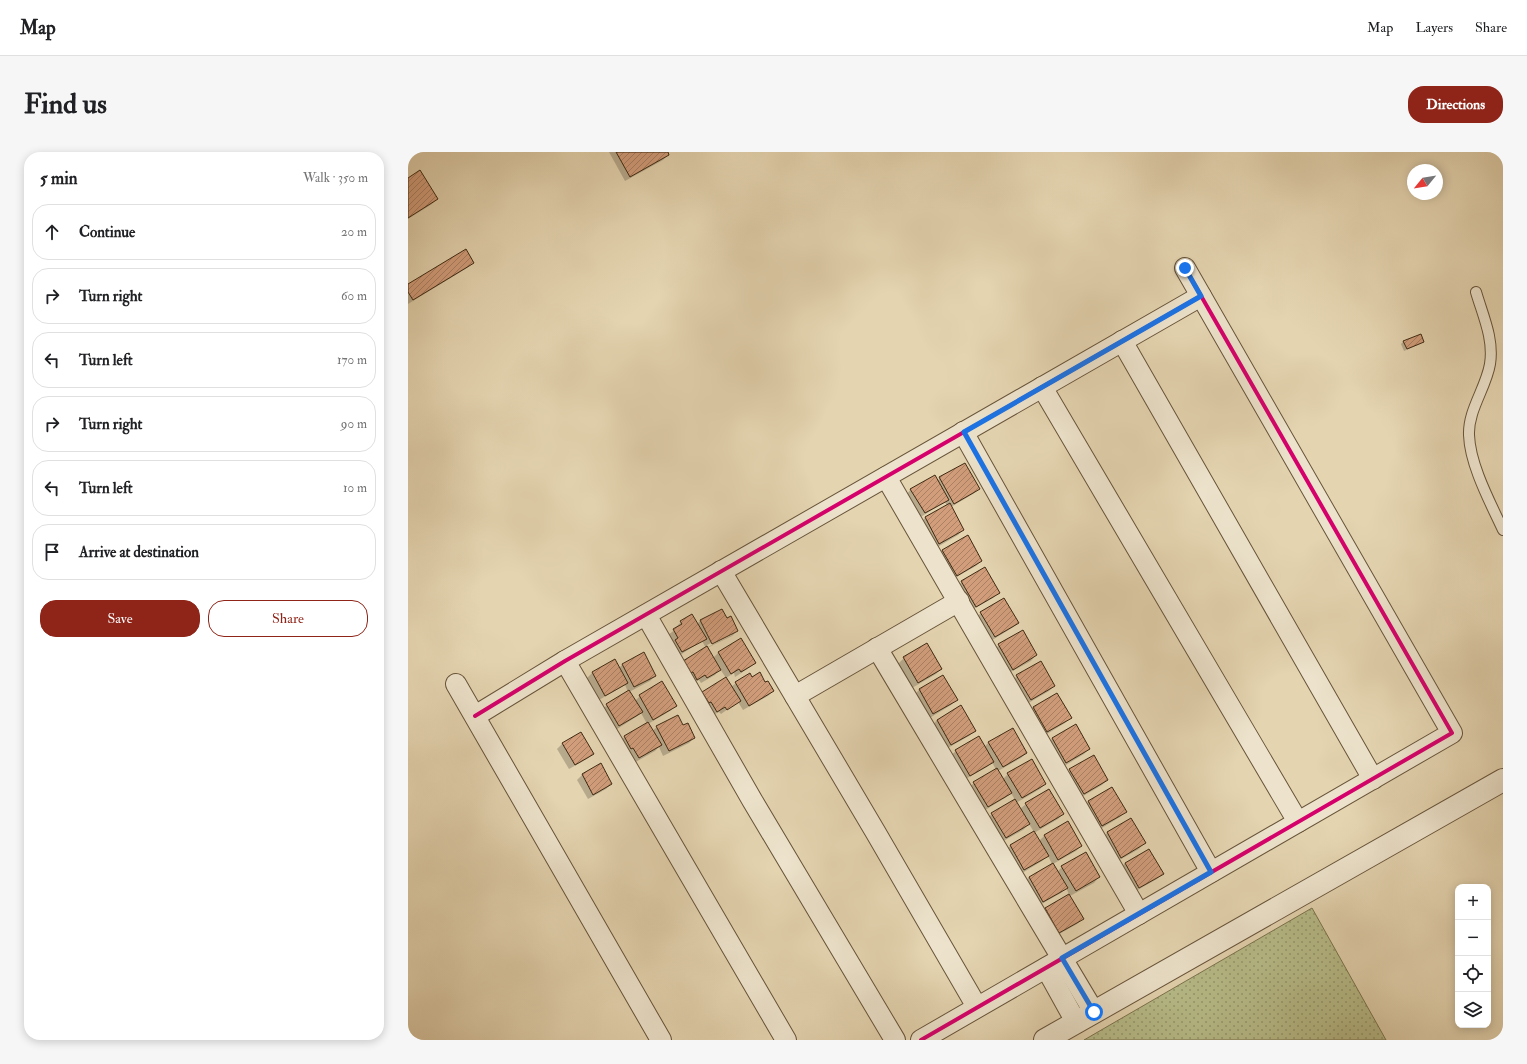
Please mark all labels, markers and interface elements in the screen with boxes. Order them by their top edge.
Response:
text: Map [20,16,56,40]
text: Map [1367,19,1393,36]
text: Layers [1415,19,1453,36]
text: Share [1475,19,1507,36]
button: Directions [1408,86,1503,123]
text: Find us [24,87,107,122]
north arrow [1407,164,1443,200]
text: 5 min [40,168,78,189]
text: Walk · 350 m [303,170,368,186]
icon: ahead [41,221,63,243]
text: Continue [79,223,135,242]
text: 20 m [341,224,367,240]
route end [1176,259,1194,277]
icon: right [41,285,63,307]
text: Turn right [79,287,142,306]
text: 60 m [341,288,367,304]
icon: left [41,349,63,371]
text: Turn left [79,351,133,370]
text: 170 m [337,352,367,368]
icon: right [41,413,63,435]
text: Turn right [79,415,142,434]
text: 90 m [341,416,367,432]
icon: left [41,477,63,499]
text: Turn left [79,479,133,498]
text: 10 m [343,480,367,496]
icon: arrive [41,541,63,563]
text: Arrive at destination [79,543,199,562]
button: Save [40,600,200,637]
button: Share [208,600,368,637]
map controls [1455,884,1491,1028]
button: + [1455,884,1491,920]
button: − [1455,920,1491,956]
button: locate [1455,956,1491,992]
button: layers [1455,992,1491,1028]
route start [1085,1003,1103,1021]

